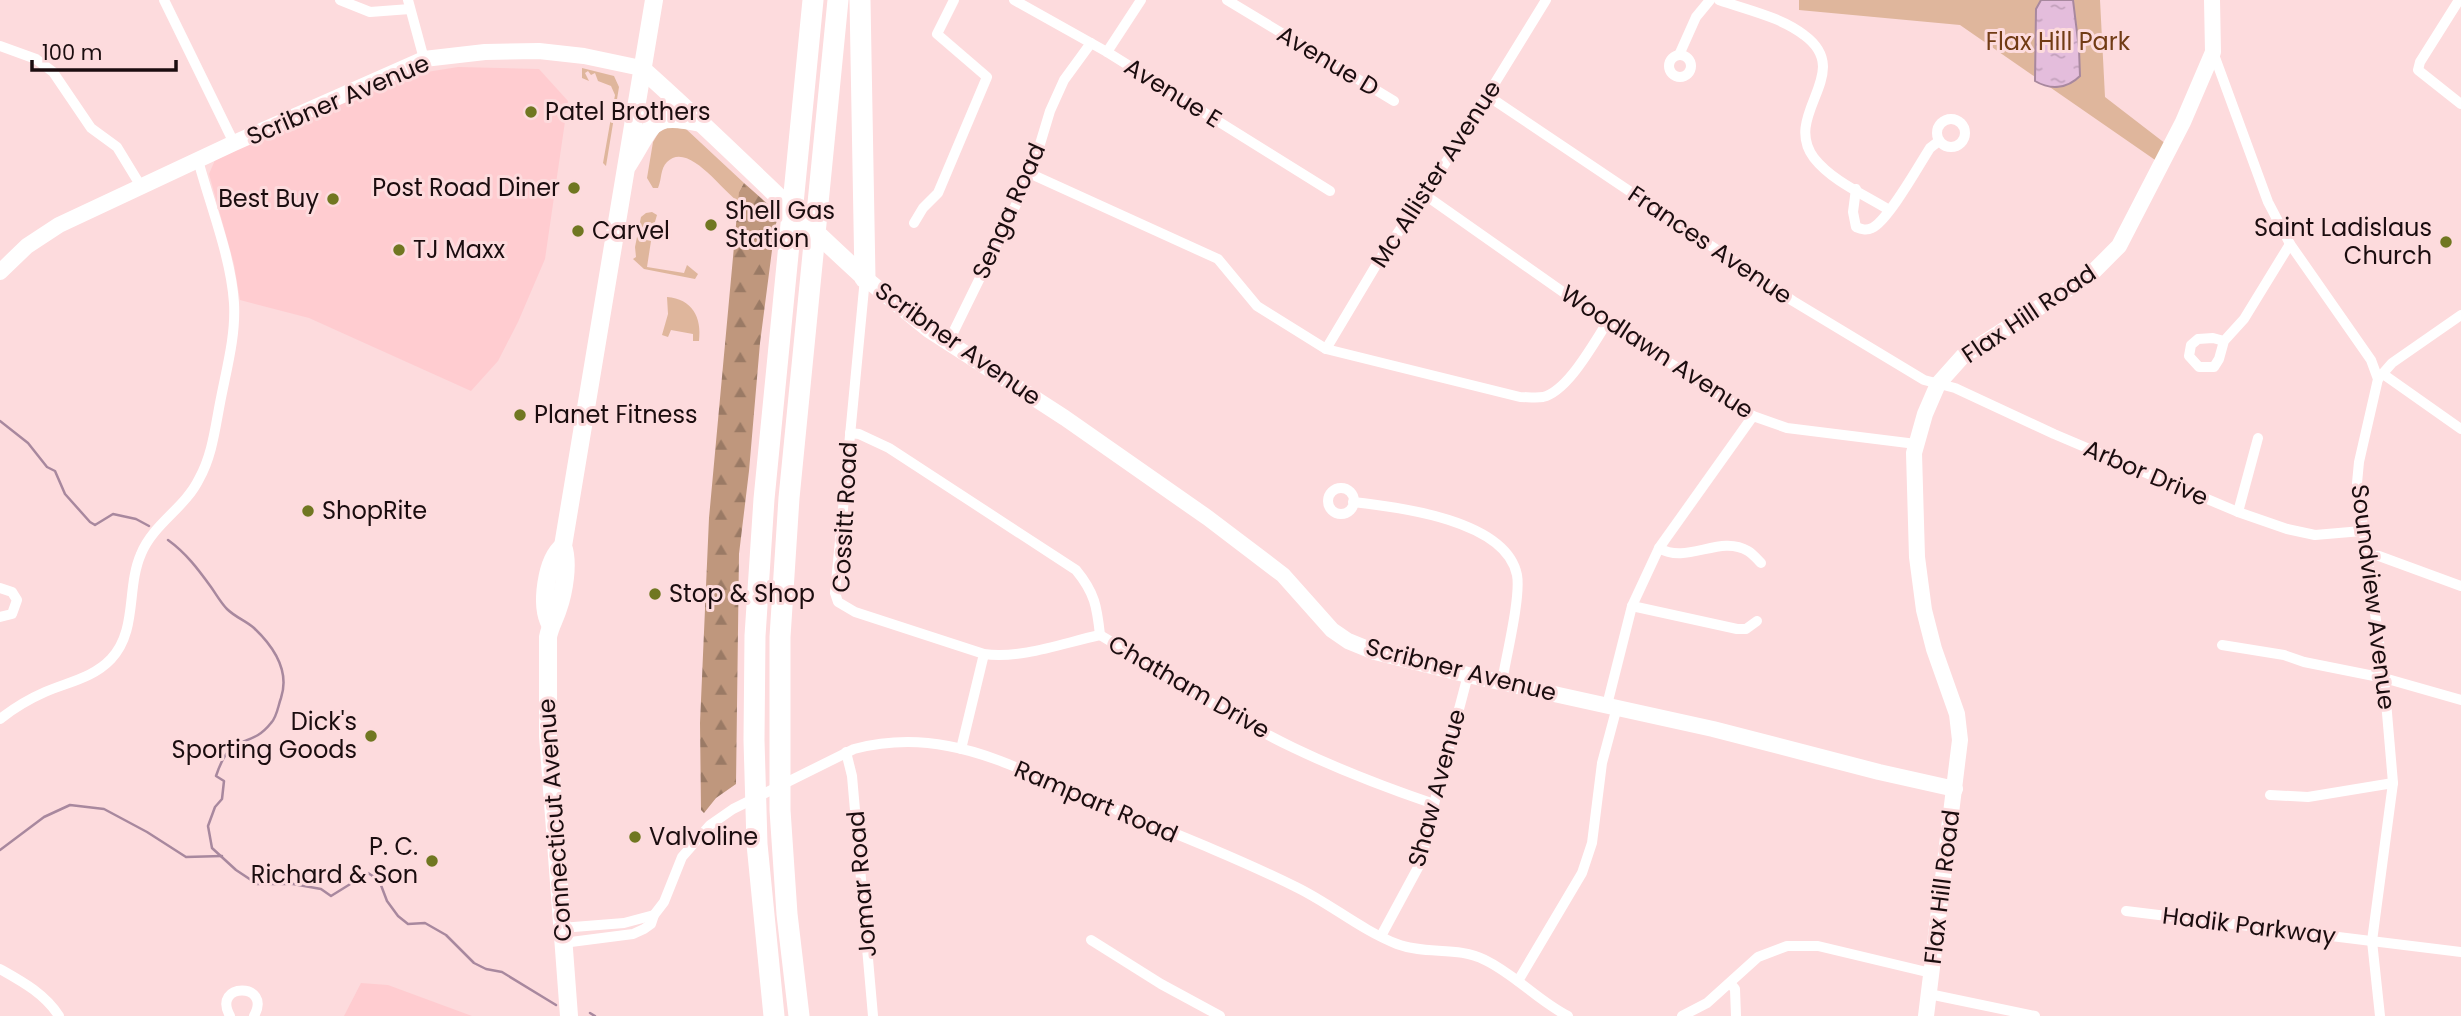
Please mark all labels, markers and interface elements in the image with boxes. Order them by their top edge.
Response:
street label: Avenue D [1271,17,1385,104]
park label: Flax Hill Park [1986,25,2131,58]
scale bar [32,28,175,72]
text: 100 m [42,38,102,67]
street label: Scribner Avenue [241,46,434,153]
street label: Avenue E [1118,50,1228,135]
street label: Mc Allister Avenue [1363,74,1509,274]
place label: Patel Brothers [545,95,711,128]
marker: Patel Brothers [523,104,539,120]
street label: Senga Road [964,138,1053,284]
place label: Post Road Diner [372,171,560,204]
street label: Frances Avenue [1622,177,1799,312]
marker: Post Road Diner [566,180,582,196]
place label: Best Buy [218,182,319,215]
marker: Best Buy [325,191,341,207]
place label: Shell Gas Station [725,194,835,255]
place label: Saint Ladislaus Church [2254,211,2432,272]
place label: Carvel [592,214,670,247]
marker: Shell Gas Station [703,217,719,233]
marker: Carvel [570,223,586,239]
place label: TJ Maxx [413,233,505,266]
marker: Saint Ladislaus Church [2438,234,2454,250]
marker: TJ Maxx [391,242,407,258]
street label: Flax Hill Road [1955,256,2102,371]
street label: Scribner Avenue [869,274,1048,413]
street label: Woodlawn Avenue [1554,277,1760,426]
place label: Planet Fitness [534,398,697,431]
marker: Planet Fitness [512,407,528,423]
street label: Arbor Drive [2079,432,2214,514]
street label: Cossitt Road [824,441,865,593]
street label: Soundview Avenue [2343,482,2404,712]
place label: ShopRite [322,494,427,527]
marker: ShopRite [300,503,316,519]
place label: Stop & Shop [669,577,815,610]
marker: Stop & Shop [647,586,663,602]
street label: Chatham Drive [1102,627,1276,746]
street label: Scribner Avenue [1362,630,1560,709]
street label: Connecticut Avenue [530,697,579,943]
place label: Dick's Sporting Goods [172,705,357,766]
street label: Shaw Avenue [1400,705,1473,870]
marker: Dick's Sporting Goods [363,728,379,744]
street label: Rampart Road [1009,752,1183,851]
street label: Flax Hill Road [1916,808,1967,966]
street label: Jomar Road [839,809,884,959]
place label: Valvoline [649,820,758,853]
marker: Valvoline [627,829,643,845]
place label: P. C. Richard & Son [251,830,418,891]
marker: P. C. Richard & Son [424,853,440,869]
street label: Hadik Parkway [2160,898,2338,953]

